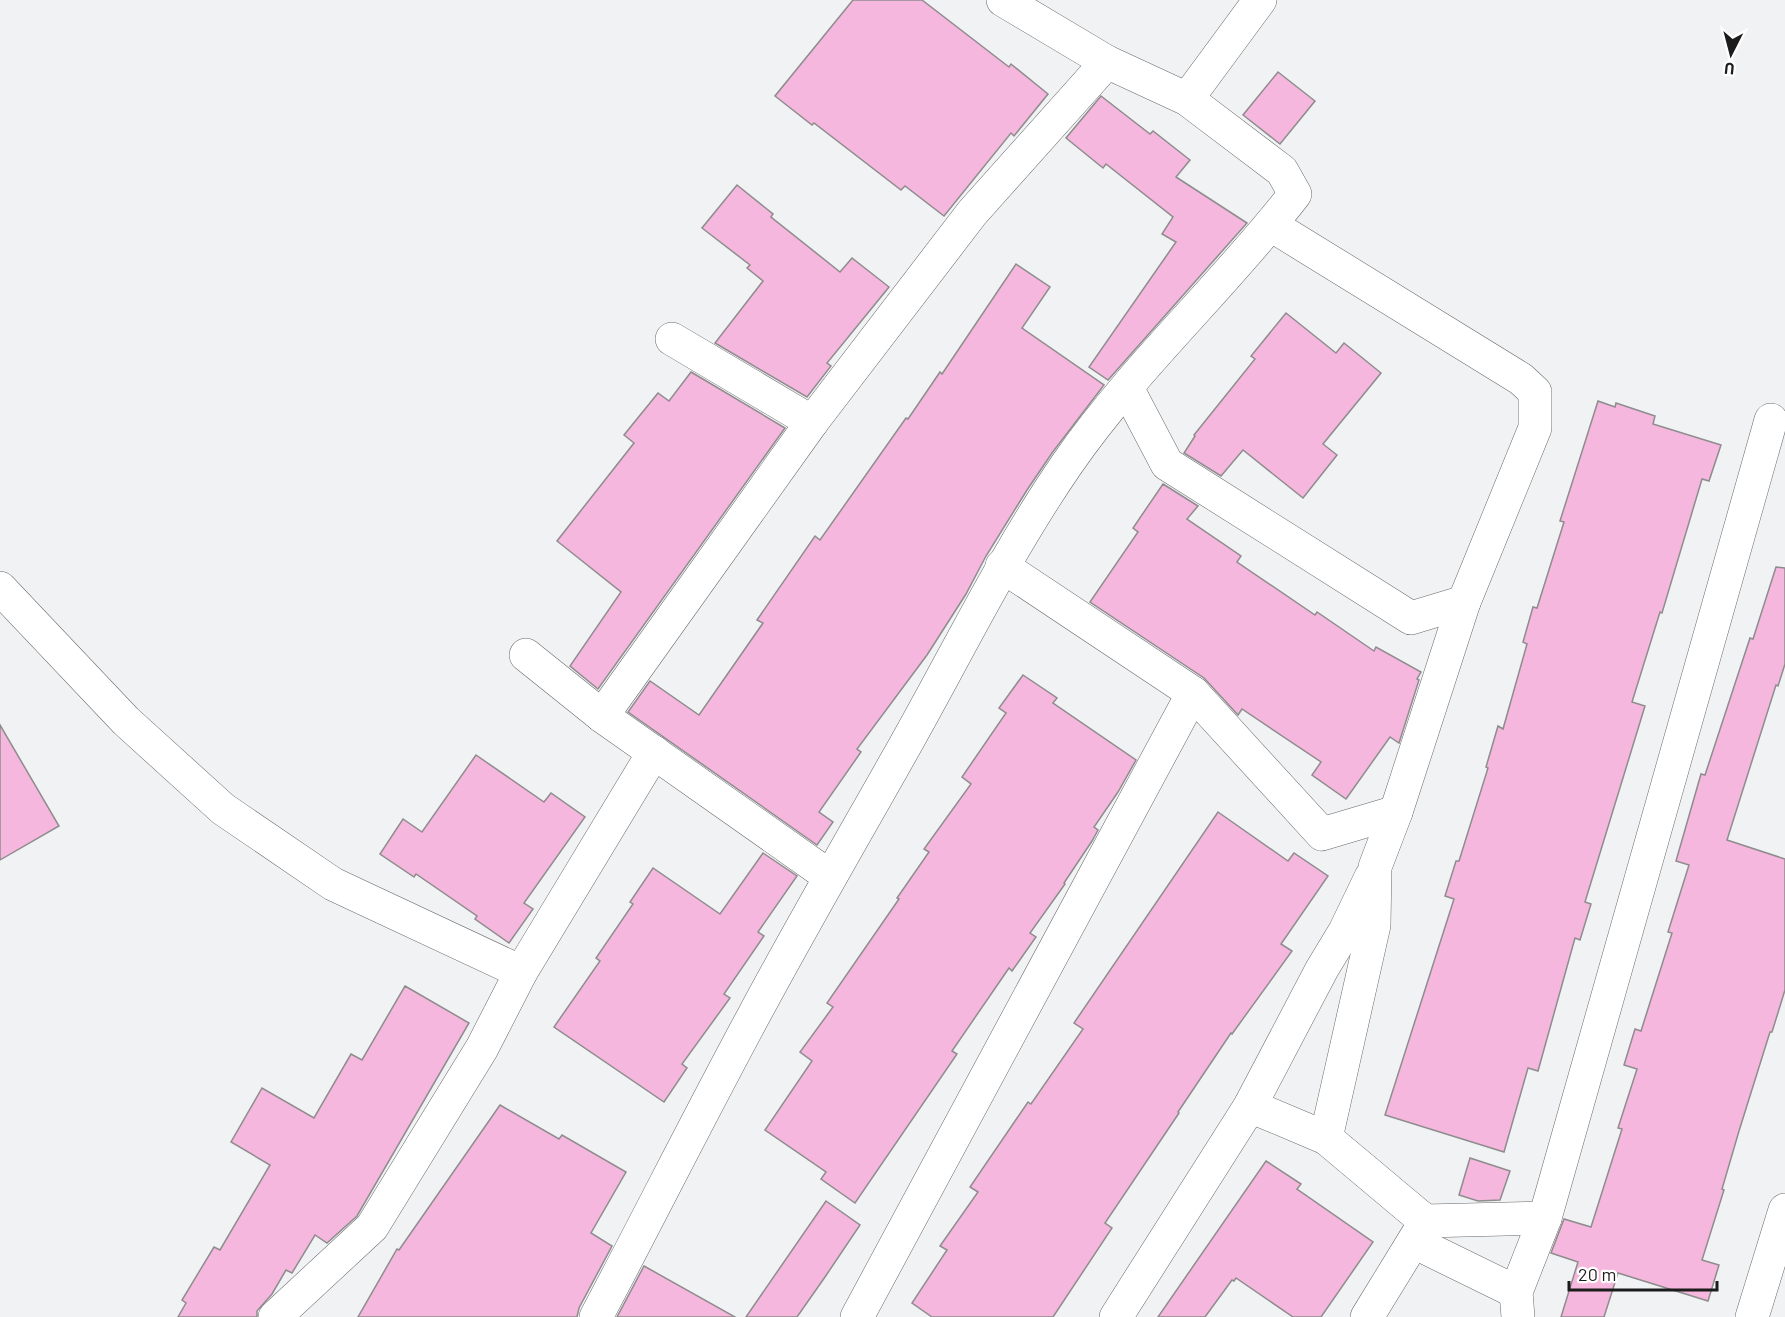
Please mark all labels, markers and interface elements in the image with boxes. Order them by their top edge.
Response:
north arrow [1701,24,1761,84]
text: U [1723,59,1735,79]
scale bar [1569,1254,1718,1292]
text: 20 m [1578,1263,1616,1285]

